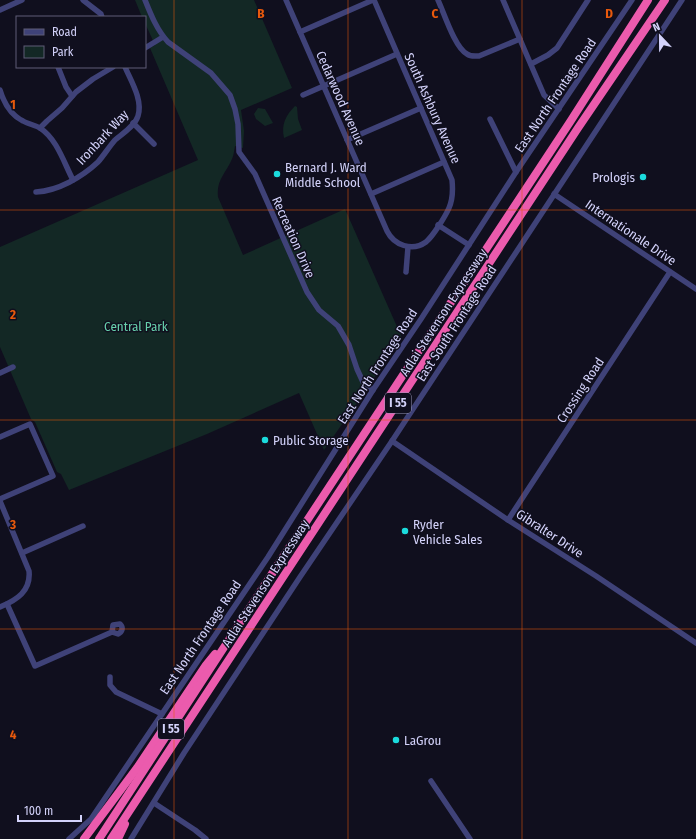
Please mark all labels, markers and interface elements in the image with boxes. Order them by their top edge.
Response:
text: B [257,6,265,21]
text: C [432,6,439,21]
text: D [605,6,613,21]
legend [16,16,146,68]
north arrow [640,16,680,56]
text: N [651,20,662,34]
text: Road [52,25,77,39]
street label: East North Frontage Road [512,35,599,155]
text: Park [52,45,74,59]
street label: Cedarwood Avenue [313,49,368,148]
street label: South Ashbury Avenue [401,50,464,166]
text: 1 [10,97,16,112]
street label: Ironbark Way [73,107,132,168]
place label: Bernard J. Ward Middle School [285,160,367,190]
marker: Bernard J. Ward Middle School [272,169,282,179]
place label: Prologis [592,170,635,185]
marker: Prologis [638,172,648,182]
street label: Recreation Drive [269,194,318,280]
street label: Internationale Drive [582,196,679,268]
street label: Adlai Stevenson Expressway [397,246,490,379]
street label: East South Frontage Road [413,263,500,384]
street label: East North Frontage Road [335,306,420,427]
text: 2 [9,307,16,322]
park label: Central Park [104,319,169,334]
street label: Crossing Road [554,355,607,426]
road number: I 55 [385,393,411,413]
place label: Public Storage [273,433,349,448]
marker: Public Storage [260,435,270,445]
street label: Gibralter Drive [513,506,586,561]
text: 3 [9,517,16,532]
street label: Adlai Stevenson Expressway [219,517,312,650]
place label: Ryder Vehicle Sales [413,517,483,547]
marker: Ryder Vehicle Sales [400,526,410,536]
street label: East North Frontage Road [157,577,244,697]
road number: I 55 [158,719,184,739]
text: 4 [10,727,17,742]
place label: LaGrou [404,733,441,748]
marker: LaGrou [391,735,401,745]
scale bar [18,797,81,823]
text: 100 m [24,804,53,818]

